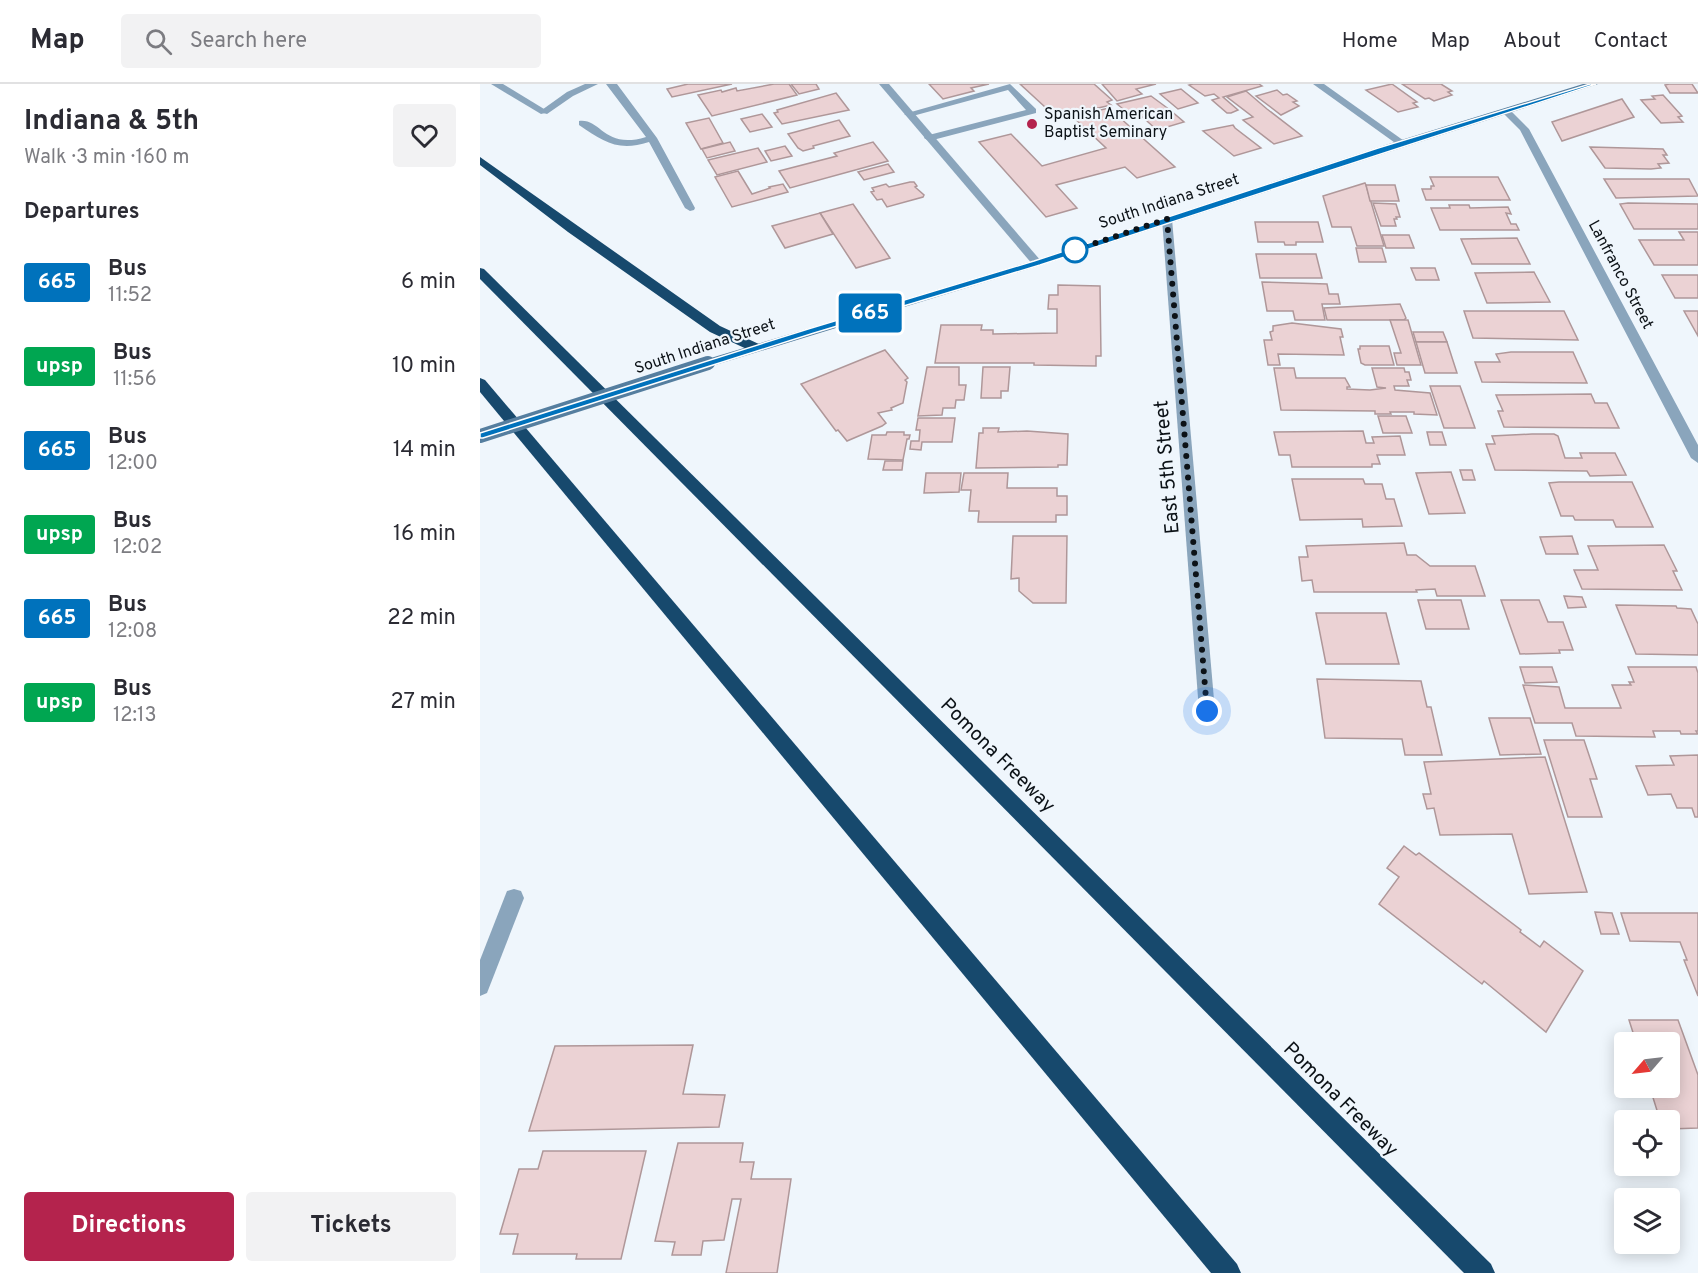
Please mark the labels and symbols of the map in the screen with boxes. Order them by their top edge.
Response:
place label: Spanish American Baptist Seminary [1044,105,1173,143]
marker: Spanish American Baptist Seminary [1025,117,1039,131]
street label: South Indiana Street [1096,170,1242,234]
street label: Lanfranco Street [1583,217,1657,333]
unlabelled marker [1062,237,1088,263]
line badge: 665 [836,294,904,332]
street label: South Indiana Street [632,315,778,379]
street label: East 5th Street [1149,399,1187,535]
street label: Pomona Freeway [934,693,1060,819]
your location [1192,696,1222,726]
north arrow [1614,1032,1680,1098]
street label: Pomona Freeway [1277,1037,1403,1163]

